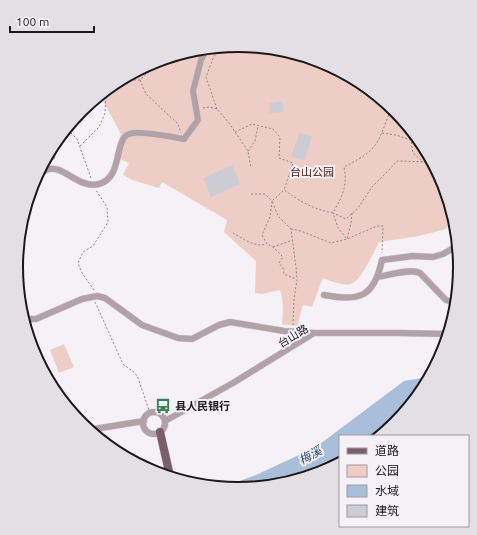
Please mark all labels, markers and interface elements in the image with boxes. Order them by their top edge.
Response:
scale bar [10,8,94,34]
text: 100 m [16,15,49,28]
park label: 台山公园 [290,166,334,178]
street label: 台山路 [276,322,310,350]
bus stop icon: 县人民银行 [154,397,172,415]
place label: 县人民银行 [175,400,230,412]
legend [339,435,469,527]
water label: 梅溪 [296,443,325,467]
text: 道路 [375,444,399,457]
text: 公园 [375,464,399,477]
text: 水域 [375,484,399,497]
text: 建筑 [375,504,399,517]

